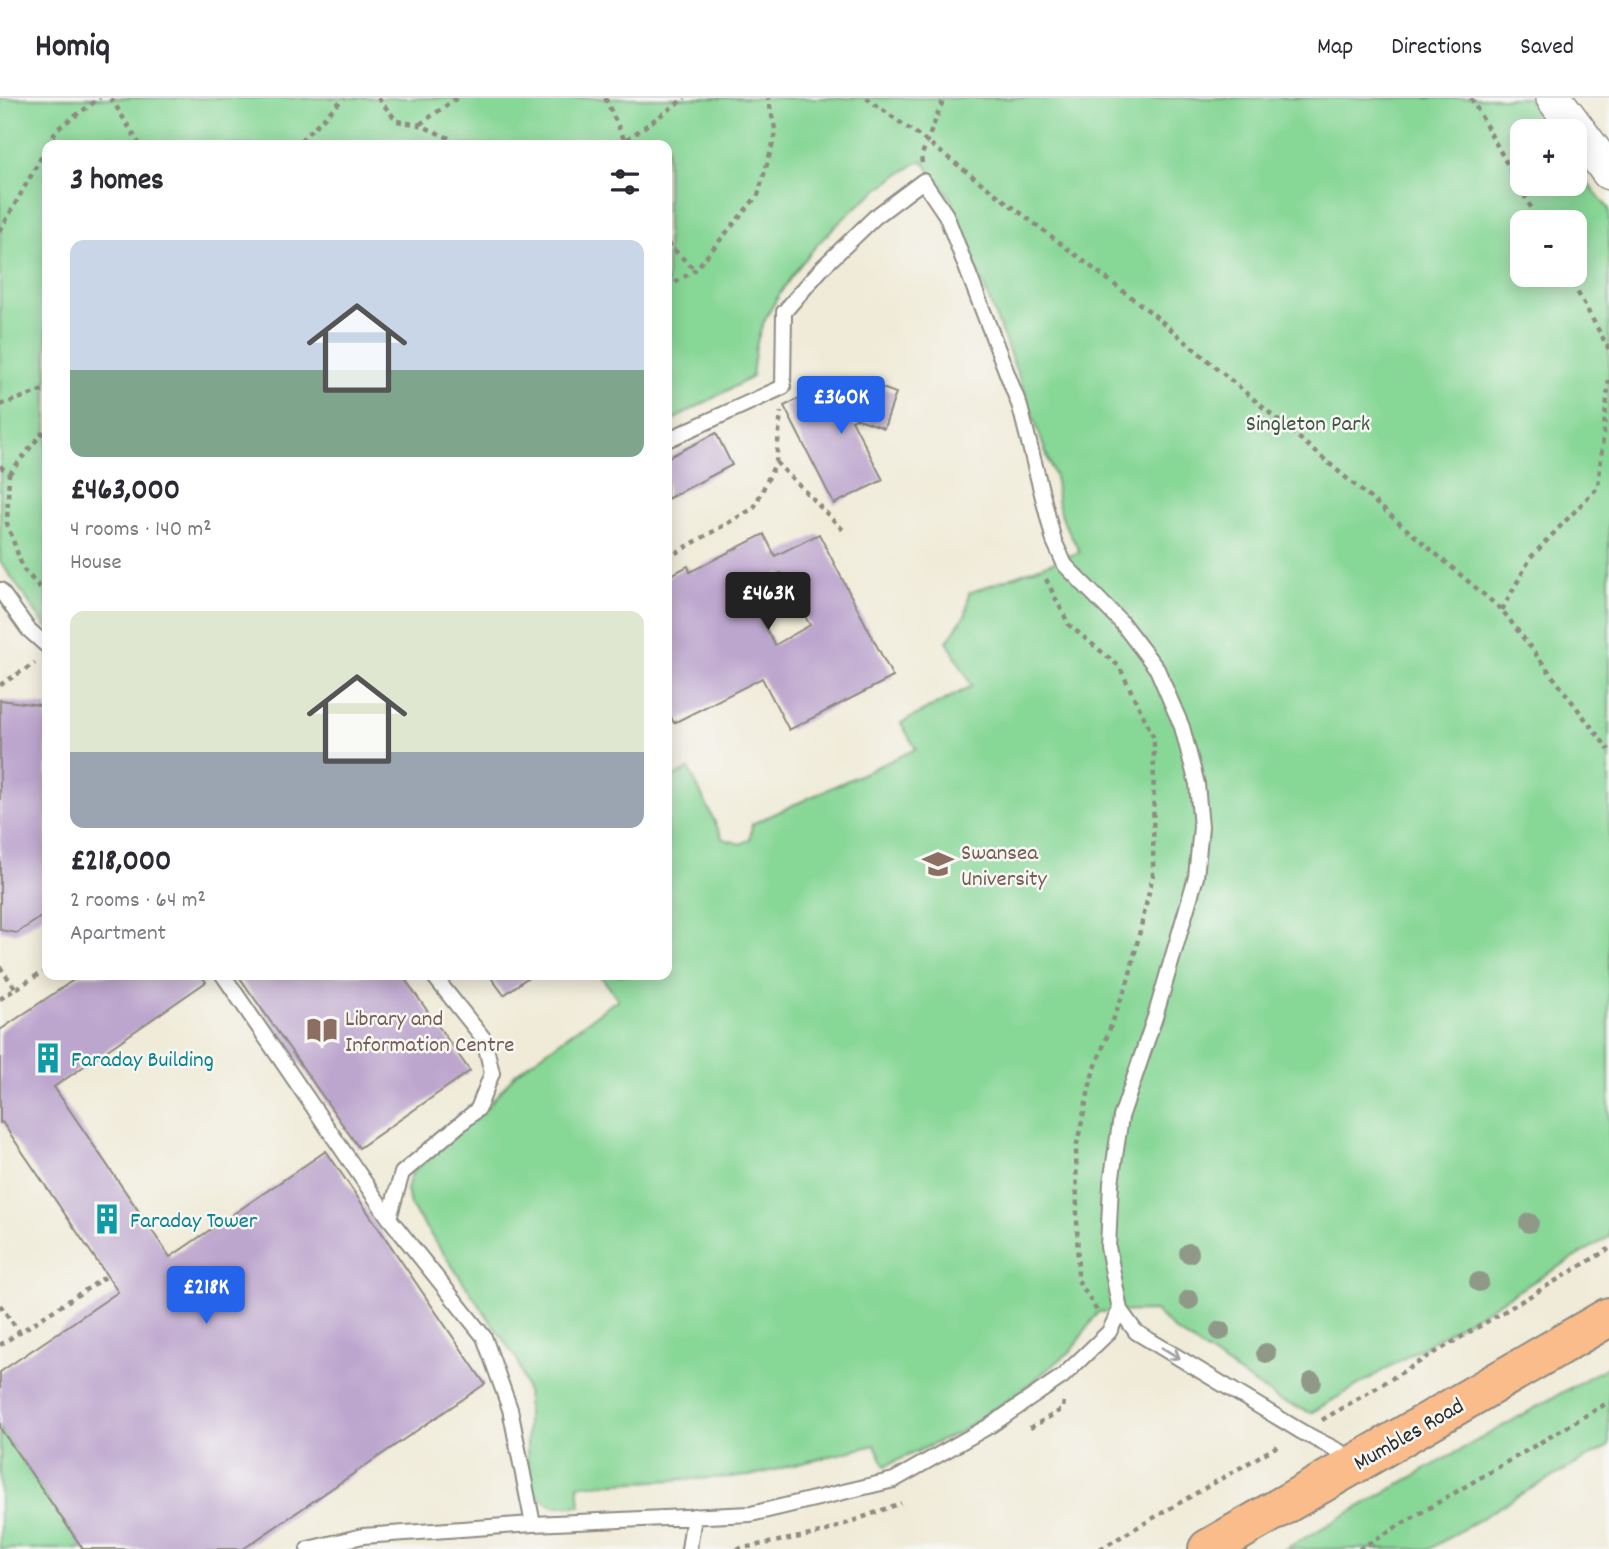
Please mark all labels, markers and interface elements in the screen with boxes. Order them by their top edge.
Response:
text: Homiq [35,25,110,72]
text: Map [1317,31,1353,65]
text: Directions [1391,31,1482,65]
text: Saved [1520,31,1574,65]
map controls [1510,119,1587,287]
button: + [1510,119,1587,196]
text: 3 homes [70,161,164,204]
icon: filters [606,163,644,201]
button: − [1510,210,1587,287]
icon: home [294,285,420,411]
pin: £360K [792,376,890,436]
text: £360K [813,382,869,415]
park label: Singleton Park [1246,409,1370,442]
text: £463,000 [70,471,180,514]
text: 4 rooms · 140 m² [70,514,212,547]
text: House [70,547,122,580]
pin: £463K [719,573,817,632]
text: £463K [741,578,795,611]
icon: home [294,656,420,782]
place label: Swansea University [961,838,1048,897]
text: £218,000 [70,842,171,885]
school or university icon: Swansea University [921,847,955,881]
text: 2 rooms · 64 m² [70,885,206,918]
text: Apartment [70,918,166,951]
place label: Library and Information Centre [345,1004,514,1063]
library icon: Library and Information Centre [305,1013,339,1047]
building icon: Faraday Building [31,1041,65,1075]
place label: Faraday Building [71,1045,214,1078]
building icon: Faraday Tower [90,1202,124,1236]
place label: Faraday Tower [130,1206,258,1239]
pin: £218K [157,1266,255,1326]
text: £218K [183,1272,229,1305]
one-way arrow [1160,1347,1181,1360]
street label: Mumbles Road [1348,1391,1471,1481]

